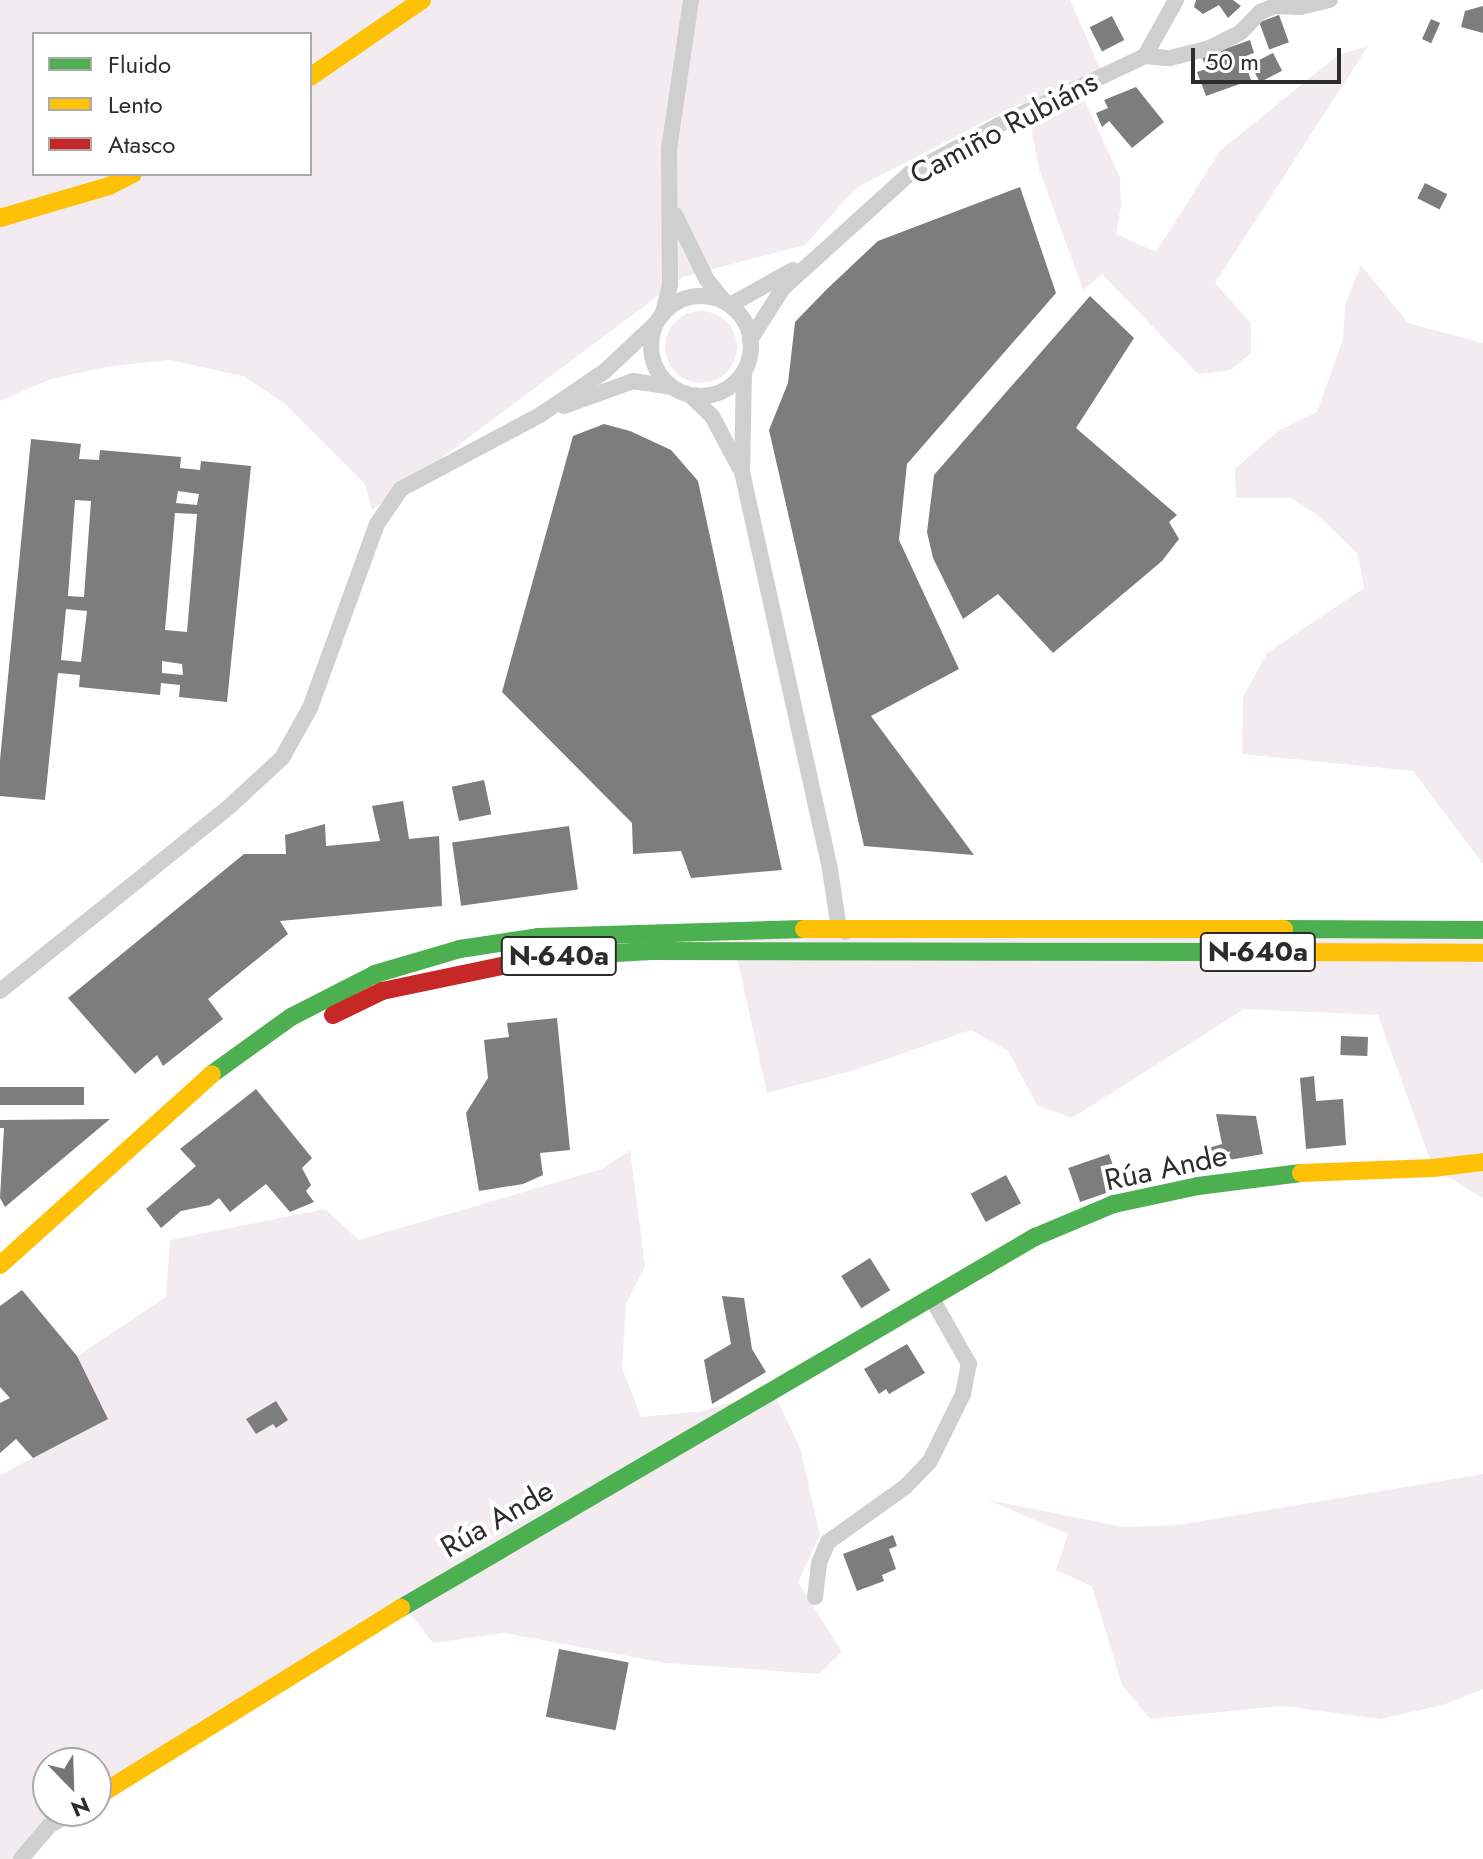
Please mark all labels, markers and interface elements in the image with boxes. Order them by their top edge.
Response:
legend [32,32,312,176]
scale bar [1195,32,1345,82]
text: 50 m [1205,44,1259,79]
text: Fluido [108,47,171,82]
street label: Camiño Rubiáns [904,63,1104,193]
text: Lento [108,87,163,122]
text: Atasco [108,127,175,162]
road number: N-640a [1198,928,1318,976]
road number: N-640a [499,932,619,980]
street label: Rúa Ande [1102,1137,1230,1199]
street label: Rúa Ande [434,1472,560,1566]
north arrow [32,1747,112,1827]
text: N [66,1789,95,1825]

